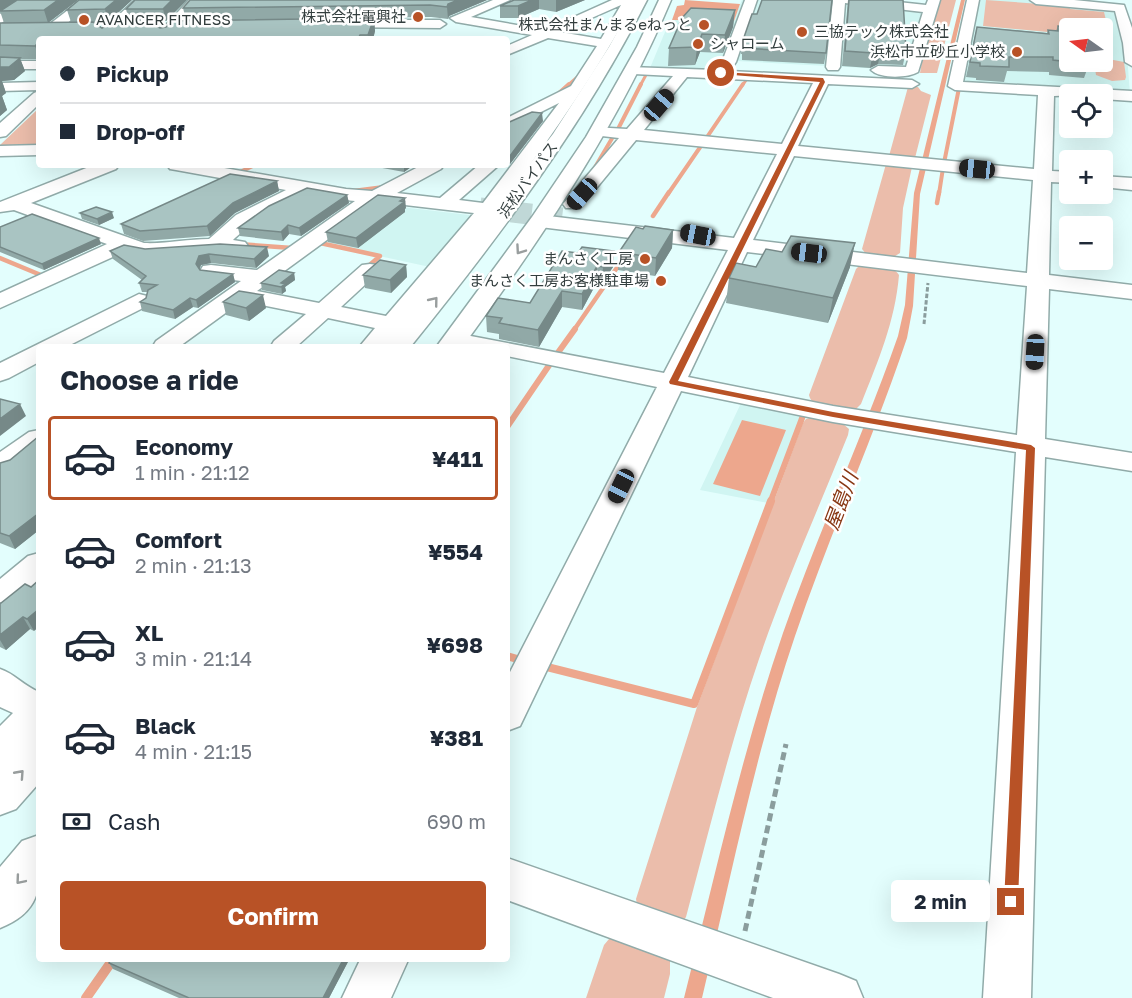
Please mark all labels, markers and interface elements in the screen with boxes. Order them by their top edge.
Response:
place label: 株式会社電興社 [301,7,406,25]
place label: AVANCER FITNESS [96,10,231,28]
marker: 株式会社電興社 [411,10,425,24]
marker: AVANCER FITNESS [77,13,91,27]
place label: 株式会社まんまるeねっと [518,15,692,33]
marker: 株式会社まんまるeねっと [697,18,711,32]
north arrow [1059,18,1113,72]
map controls [1059,18,1113,270]
place label: 三協テック株式会社 [814,22,949,40]
marker: 三協テック株式会社 [795,25,809,39]
place label: シャローム [710,34,785,52]
marker: シャローム [691,37,705,51]
place label: 浜松市立砂丘小学校 [870,42,1005,60]
marker: 浜松市立砂丘小学校 [1010,45,1024,59]
route start [707,59,734,86]
text: Pickup [96,60,169,87]
button: locate [1059,84,1113,138]
car [640,86,678,124]
text: Drop-off [96,118,185,145]
street label: 浜松バイパス [494,138,561,221]
button: + [1059,150,1113,204]
car [958,158,996,180]
car [563,175,601,213]
button: − [1059,216,1113,270]
car [679,223,717,247]
car [790,242,828,264]
one-way arrow [516,243,527,254]
place label: まんさく工房 [543,249,633,267]
marker: まんさく工房 [638,252,652,266]
place label: まんさく工房お客様駐車場 [469,271,649,289]
marker: まんさく工房お客様駐車場 [654,274,668,288]
one-way arrow [427,297,438,308]
car [1025,334,1045,370]
text: Choose a ride [60,364,239,396]
icon: car [63,431,117,485]
text: Economy [135,433,233,460]
text: ¥411 [432,445,483,472]
text: 1 min · 21:12 [135,460,250,484]
car [605,466,637,506]
water label: 屋島川 [818,466,863,533]
icon: car [63,524,117,578]
text: Comfort [135,526,222,553]
text: ¥554 [428,538,483,565]
text: 2 min · 21:13 [135,553,252,577]
icon: car [63,617,117,671]
text: XL [135,619,163,646]
text: ¥698 [426,631,483,658]
text: 3 min · 21:14 [135,646,252,670]
icon: car [63,710,117,764]
text: Black [135,712,196,739]
text: ¥381 [430,724,483,751]
text: 4 min · 21:15 [135,739,252,763]
one-way arrow [12,770,23,781]
icon: cash [60,805,93,838]
text: Cash [108,808,161,835]
text: 690 m [427,809,486,833]
one-way arrow [16,873,27,884]
button: Confirm [60,881,486,950]
callout: 2 min [891,881,990,923]
route end [997,888,1024,915]
text: 2 min [914,889,967,913]

